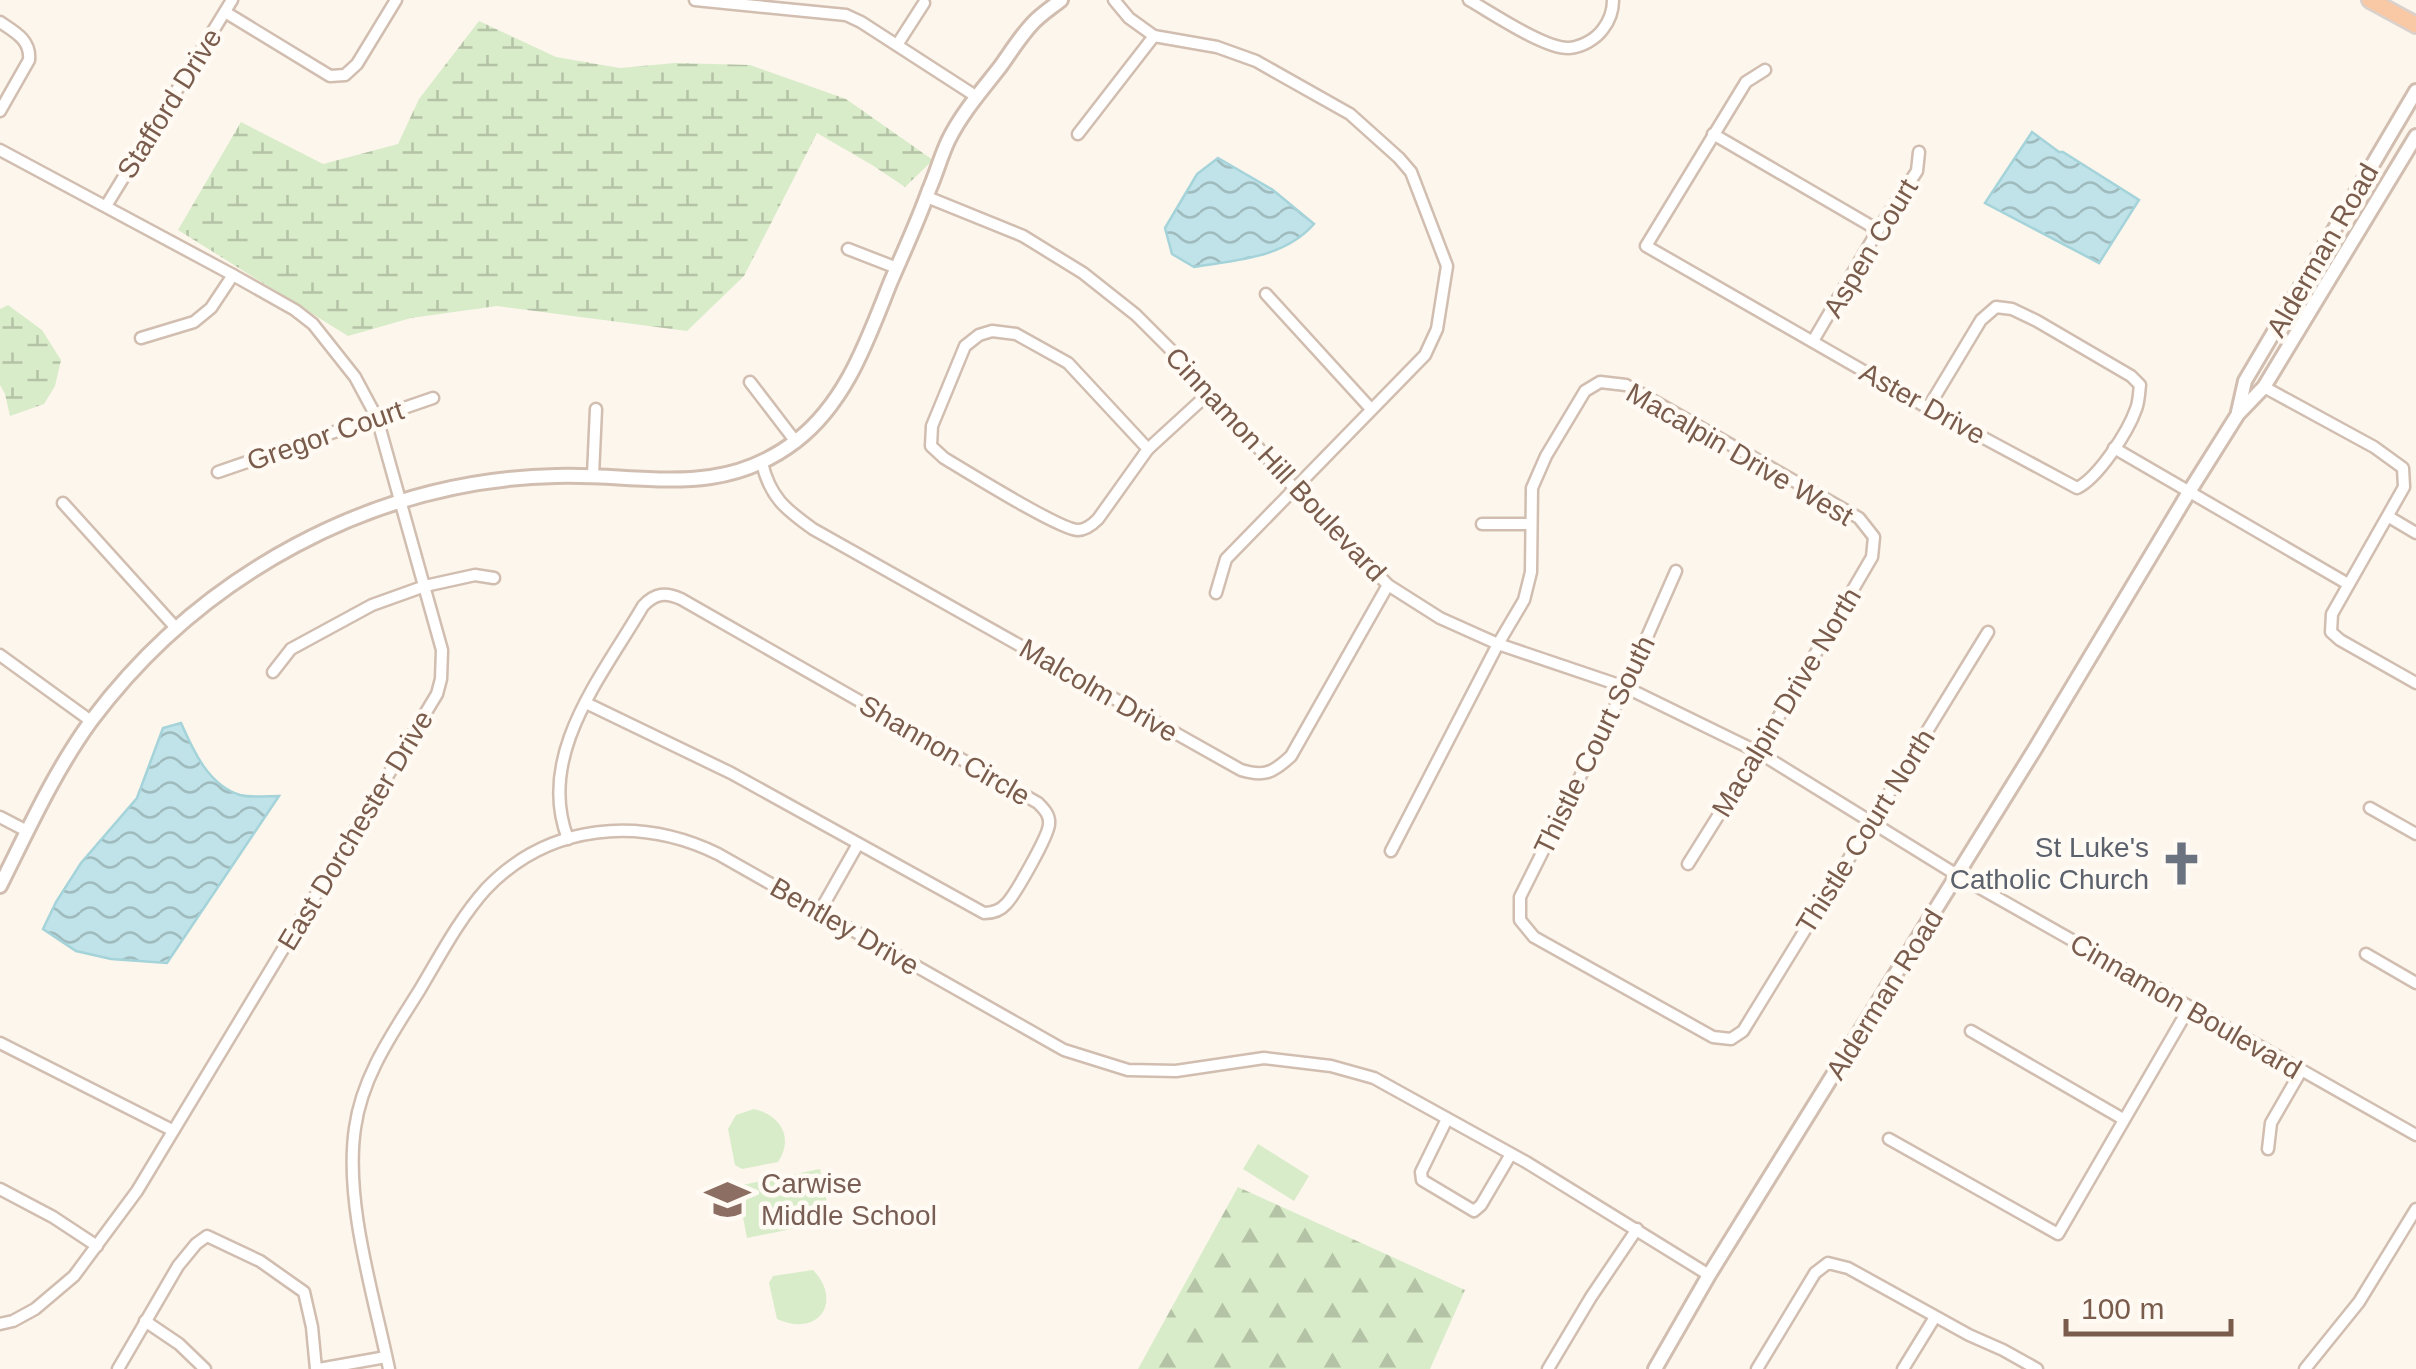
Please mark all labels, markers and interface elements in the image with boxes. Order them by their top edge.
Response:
street label: Stafford Drive [111,23,228,184]
street label: Alderman Road [2260,158,2384,342]
street label: Aspen Court [1817,173,1924,323]
street label: Cinnamon Hill Boulevard [1159,341,1392,588]
street label: Aster Drive [1855,356,1991,451]
street label: Macalpin Drive West [1621,377,1859,532]
street label: Gregor Court [243,394,408,477]
street label: Macalpin Drive North [1706,582,1867,822]
street label: Thistle Court South [1528,631,1661,860]
street label: Malcolm Drive [1014,633,1183,748]
street label: Shannon Circle [854,689,1035,812]
street label: East Dorchester Drive [272,705,439,956]
street label: Thistle Court North [1790,723,1941,939]
place label: St Luke's Catholic Church [1950,832,2149,895]
church icon: St Luke's Catholic Church [2158,839,2206,887]
street label: Bentley Drive [765,871,925,981]
street label: Alderman Road [1820,904,1949,1085]
street label: Cinnamon Boulevard [2065,928,2307,1085]
place label: Carwise Middle School [761,1168,937,1231]
school or university icon: Carwise Middle School [704,1175,752,1223]
scale bar [2066,1274,2231,1336]
text: 100 m [2081,1292,2164,1325]

